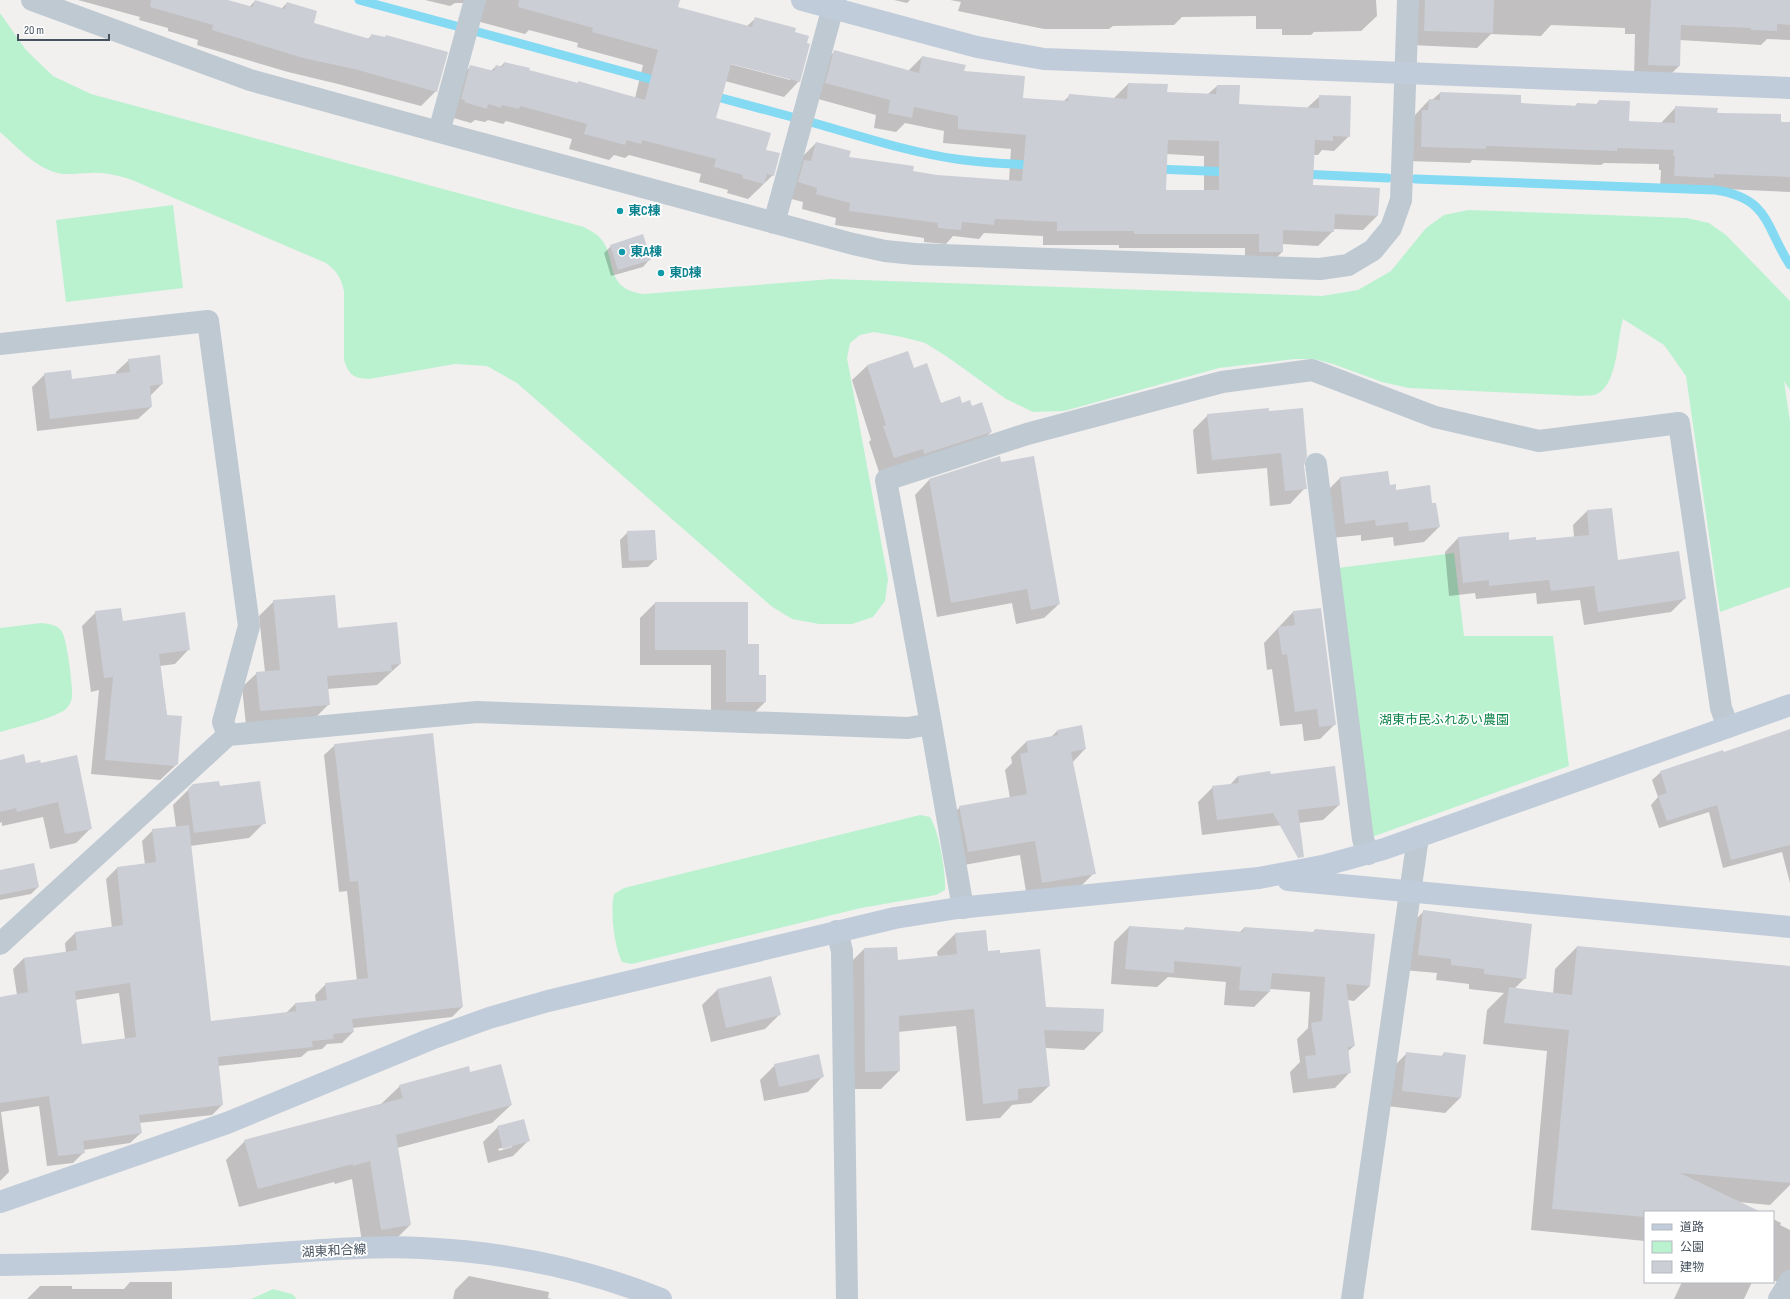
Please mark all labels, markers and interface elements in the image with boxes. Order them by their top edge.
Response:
scale bar [18,16,109,42]
text: 20 m [24,23,44,38]
place label: 東C棟 [628,203,661,219]
marker: 東C棟 [615,206,625,216]
place label: 東A棟 [630,244,662,260]
marker: 東A棟 [617,247,627,257]
place label: 東D棟 [669,265,702,281]
marker: 東D棟 [656,268,666,278]
park label: 湖東市民ふれあい農園 [1379,712,1509,728]
legend [1644,1211,1774,1283]
text: 道路 [1680,1220,1704,1235]
text: 公園 [1680,1240,1704,1255]
street label: 湖東和合線 [301,1241,367,1261]
text: 建物 [1680,1260,1704,1275]

